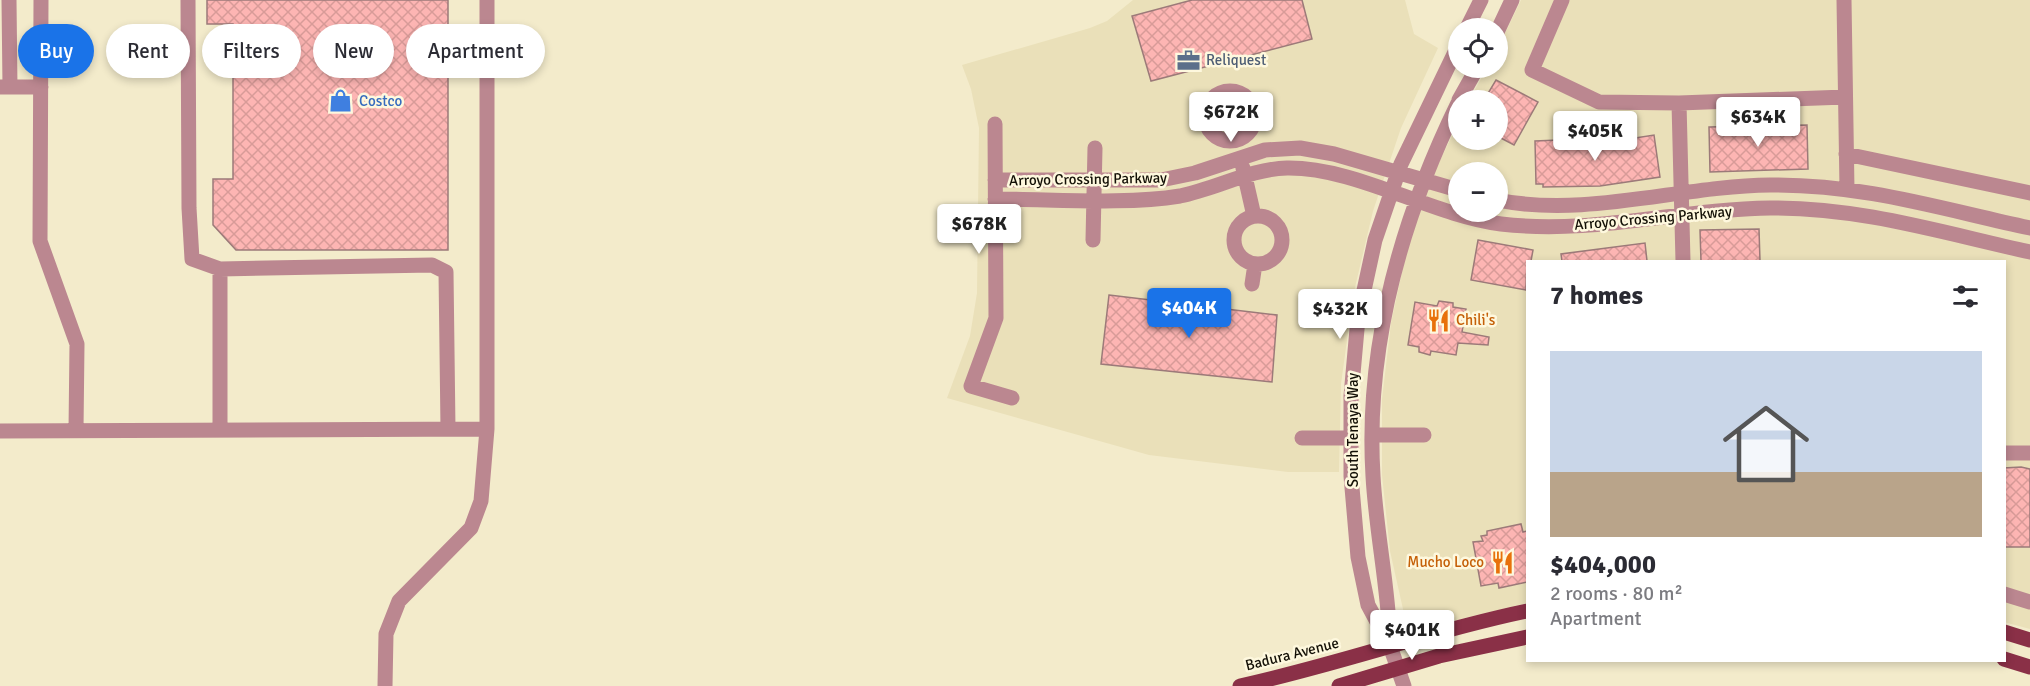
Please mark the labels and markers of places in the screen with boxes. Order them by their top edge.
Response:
office icon: Reliquest [1175,47,1201,73]
place label: Reliquest [1206,51,1266,69]
shop icon: Costco [328,88,354,114]
place label: Costco [359,92,402,110]
pin: $672K [1189,92,1273,143]
pin: $634K [1716,97,1800,148]
pin: $405K [1553,111,1637,162]
pin: $678K [937,204,1021,255]
pin: $404K [1147,288,1231,339]
pin: $432K [1298,289,1382,340]
restaurant icon: Chili's [1425,307,1451,333]
place label: Chili's [1456,311,1496,329]
restaurant icon: Mucho Loco [1489,549,1515,575]
place label: Mucho Loco [1407,553,1484,571]
pin: $401K [1370,610,1454,661]

